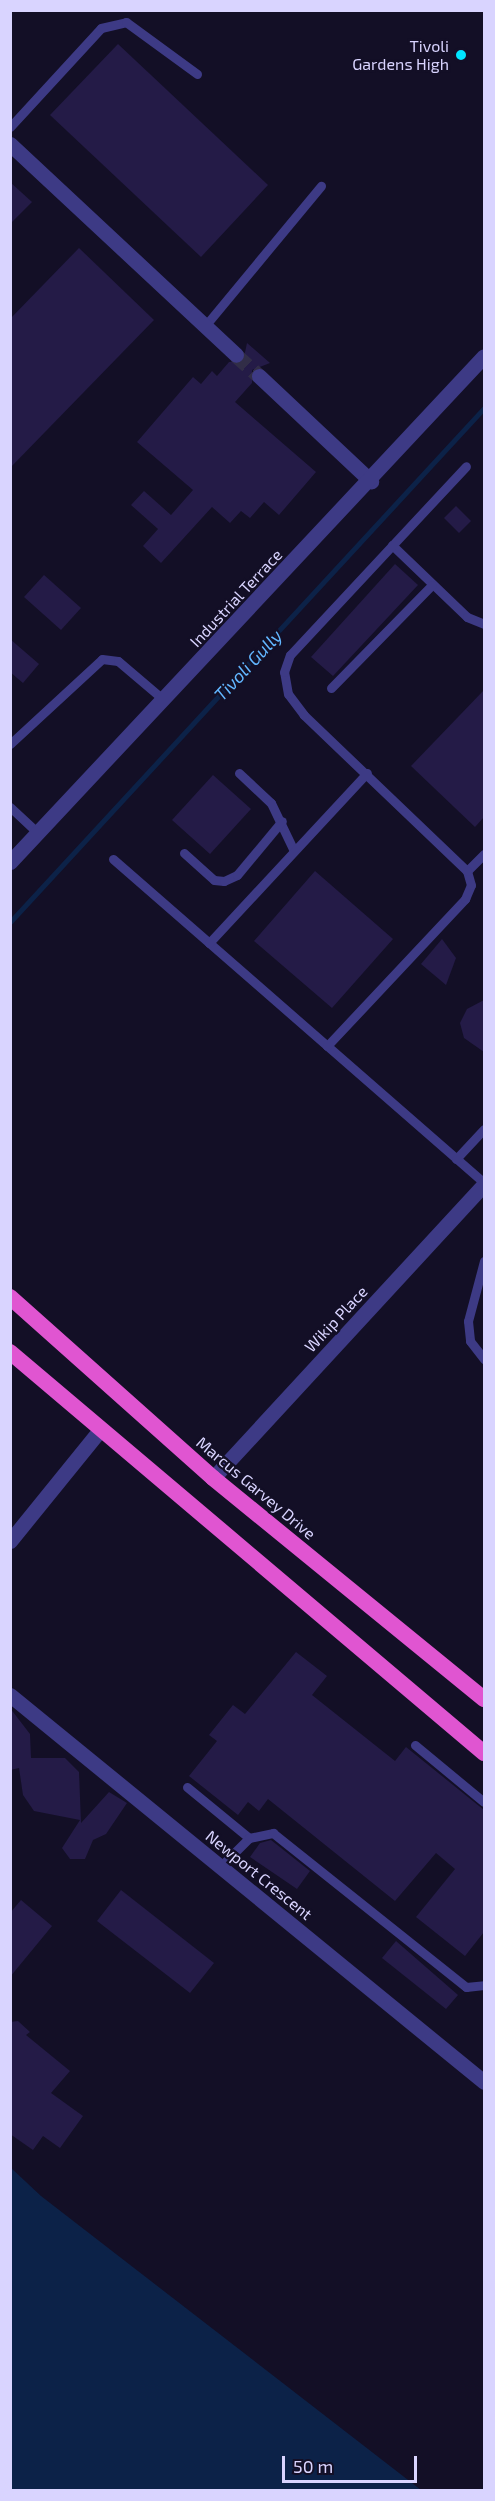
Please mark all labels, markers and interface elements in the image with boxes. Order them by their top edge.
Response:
place label: Tivoli Gardens High [352,36,449,74]
marker: Tivoli Gardens High [454,48,468,62]
street label: Industrial Terrace [186,545,286,651]
water label: Tivoli Gully [210,625,286,705]
street label: Wikip Place [301,1282,371,1356]
street label: Marcus Garvey Drive [192,1432,320,1544]
street label: Newport Crescent [202,1826,316,1924]
scale bar [285,2444,420,2482]
text: 50 m [293,2455,333,2477]

